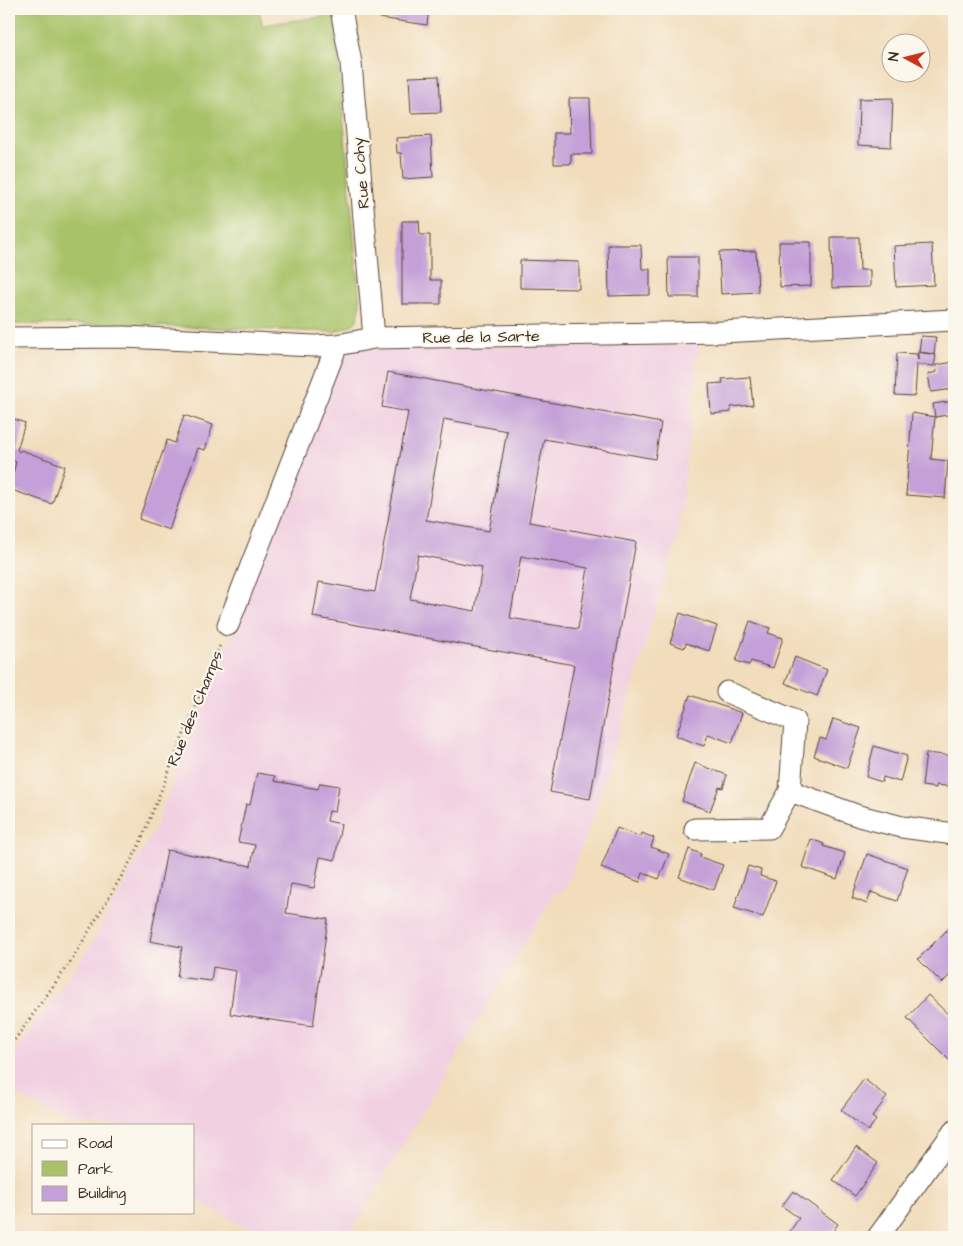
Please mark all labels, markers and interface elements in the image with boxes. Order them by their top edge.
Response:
north arrow [880,32,930,82]
text: N [884,51,905,62]
street label: Rue Cohy [347,136,376,210]
street label: Rue de la Sarte [422,325,540,349]
street label: Rue des Champs [162,647,228,769]
legend [32,1124,195,1214]
text: Road [78,1133,113,1154]
text: Park [78,1159,113,1180]
text: Building [78,1183,126,1205]

